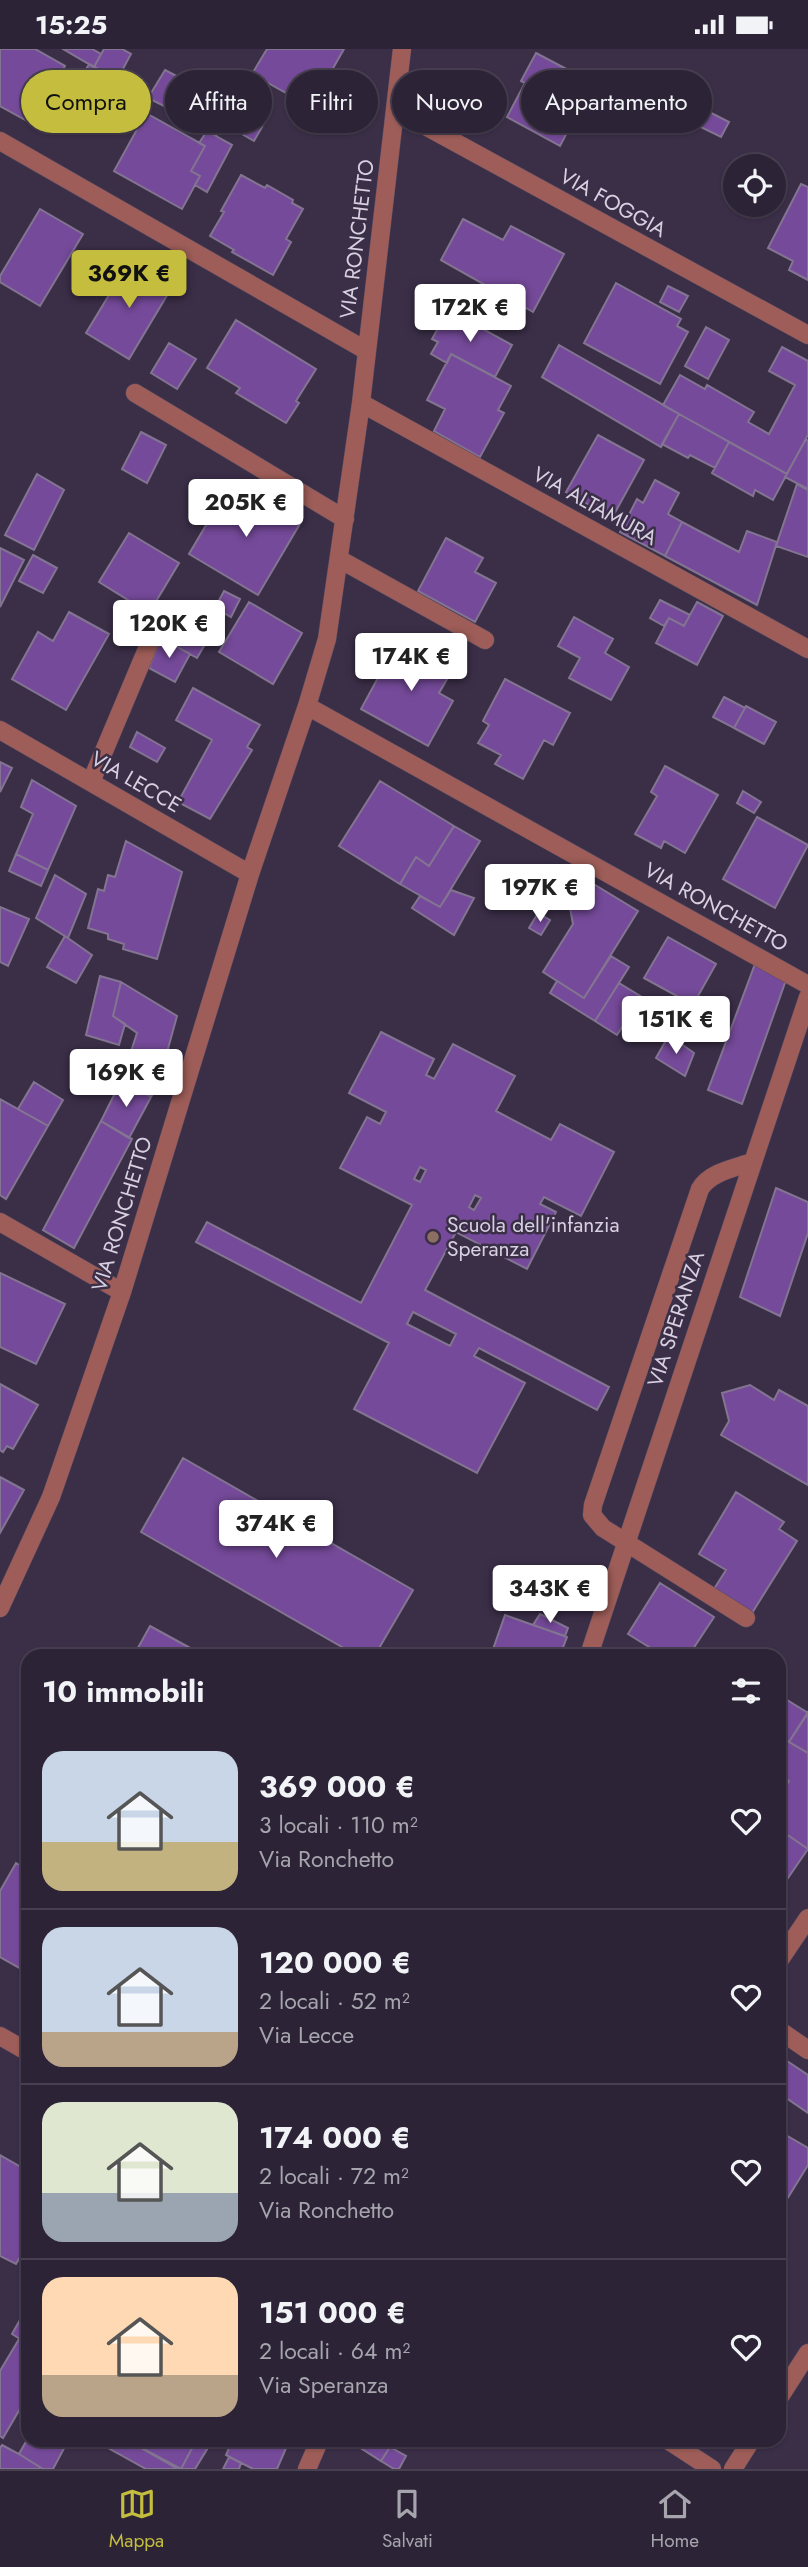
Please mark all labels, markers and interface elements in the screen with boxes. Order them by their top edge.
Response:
text: 15:25 [35,6,107,44]
chip: Compra [21,70,151,133]
chip: Affitta [165,70,272,133]
chip: Filtri [286,70,378,133]
chip: Nuovo [392,70,507,133]
chip: Appartamento [521,70,712,133]
map controls [723,154,786,217]
button: locate [723,154,786,217]
street label: VIA RONCHETTO [332,158,382,320]
street label: VIA FOGGIA [554,161,672,245]
pin: 369K € [72,251,186,310]
text: 369K € [87,256,171,290]
pin: 172K € [413,285,527,344]
text: 172K € [431,290,509,324]
street label: VIA ALTAMURA [527,459,663,553]
pin: 205K € [189,479,303,539]
text: 205K € [204,485,288,519]
pin: 120K € [112,601,226,660]
text: 120K € [129,606,209,640]
pin: 174K € [354,633,468,693]
text: 174K € [371,639,451,673]
street label: VIA LECCE [85,744,187,820]
street label: VIA RONCHETTO [639,855,793,959]
pin: 197K € [483,865,597,924]
text: 197K € [501,870,579,904]
pin: 151K € [619,997,733,1056]
text: 151K € [638,1002,714,1036]
pin: 169K € [69,1049,183,1109]
text: 169K € [86,1055,166,1089]
street label: VIA RONCHETTO [84,1133,160,1295]
place label: Scuola dell'infanzia Speranza [447,1210,620,1264]
marker: Scuola dell'infanzia Speranza [425,1229,441,1245]
street label: VIA SPERANZA [640,1247,712,1391]
pin: 374K € [219,1501,333,1560]
text: 374K € [235,1506,317,1540]
pin: 343K € [493,1565,607,1625]
text: 343K € [509,1571,591,1605]
text: 10 immobili [42,1670,204,1713]
icon: filters [727,1672,765,1710]
text: 369 000 € [259,1765,415,1808]
icon: home [98,1779,182,1863]
icon: heart [727,1802,765,1840]
text: 3 locali · 110 m² [259,1808,418,1842]
text: Via Ronchetto [259,1842,394,1876]
text: 120 000 € [259,1941,411,1984]
icon: home [98,1955,182,2039]
icon: heart [727,1978,765,2016]
text: 2 locali · 52 m² [259,1984,410,2018]
text: Via Lecce [259,2018,354,2052]
text: 174 000 € [259,2116,411,2159]
icon: home [98,2130,182,2214]
icon: heart [727,2153,765,2191]
text: 2 locali · 72 m² [259,2159,409,2193]
text: Via Ronchetto [259,2193,394,2227]
text: 151 000 € [259,2291,406,2334]
icon: home [98,2305,182,2389]
icon: heart [727,2328,765,2366]
text: 2 locali · 64 m² [259,2334,410,2368]
text: Via Speranza [259,2368,388,2402]
tab: Mappa [109,2485,164,2554]
tab: Salvati [382,2485,433,2554]
tab: Home [651,2485,699,2554]

